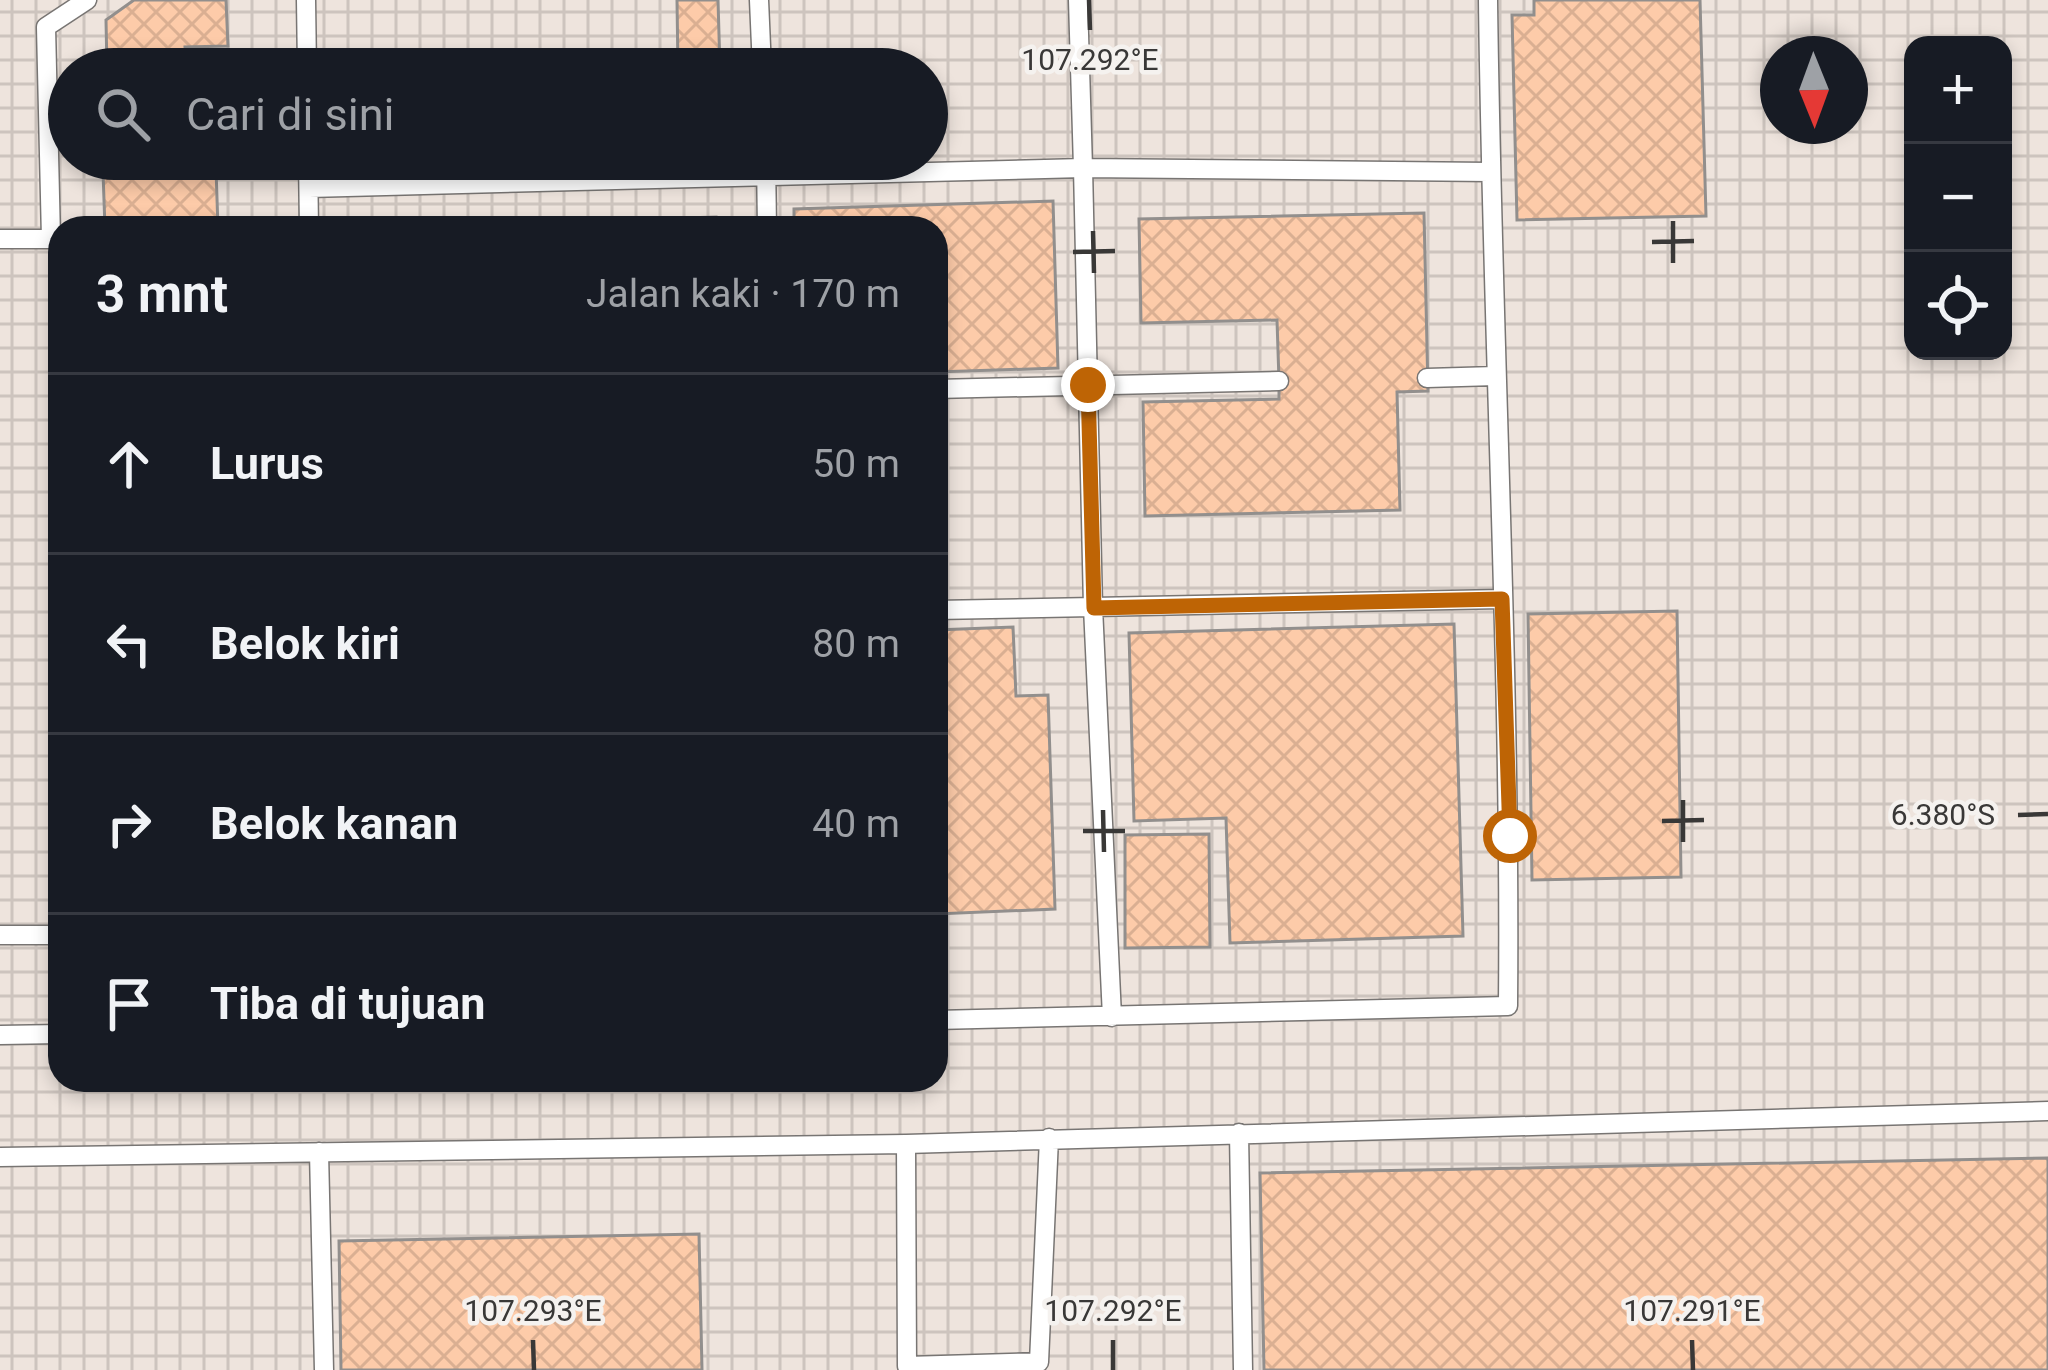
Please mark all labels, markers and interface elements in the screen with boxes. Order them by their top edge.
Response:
north arrow [1760,36,1868,144]
map controls [1904,36,2012,360]
button: + [1904,36,2012,144]
text: 107.292°E [1021,42,1159,77]
search box [48,48,948,180]
icon: search [90,81,156,147]
text: Cari di sini [186,88,395,141]
button: − [1904,144,2012,252]
button: locate [1904,252,2012,360]
text: 3 mnt [96,265,228,324]
text: Jalan kaki · 170 m [586,271,900,317]
route end [1061,358,1115,412]
icon: ahead [96,431,162,497]
text: Lurus [210,437,324,490]
text: 50 m [812,441,900,487]
icon: left [96,611,162,677]
text: Belok kiri [210,617,400,670]
text: 80 m [812,621,900,667]
icon: right [96,791,162,857]
text: Belok kanan [210,797,458,850]
text: 6.380°S [1891,797,1995,832]
text: 40 m [812,801,900,847]
route start [1483,809,1537,863]
icon: arrive [96,971,162,1037]
text: Tiba di tujuan [210,977,485,1030]
text: 107.293°E [464,1293,602,1328]
text: 107.292°E [1044,1293,1182,1328]
text: 107.291°E [1623,1293,1761,1328]

